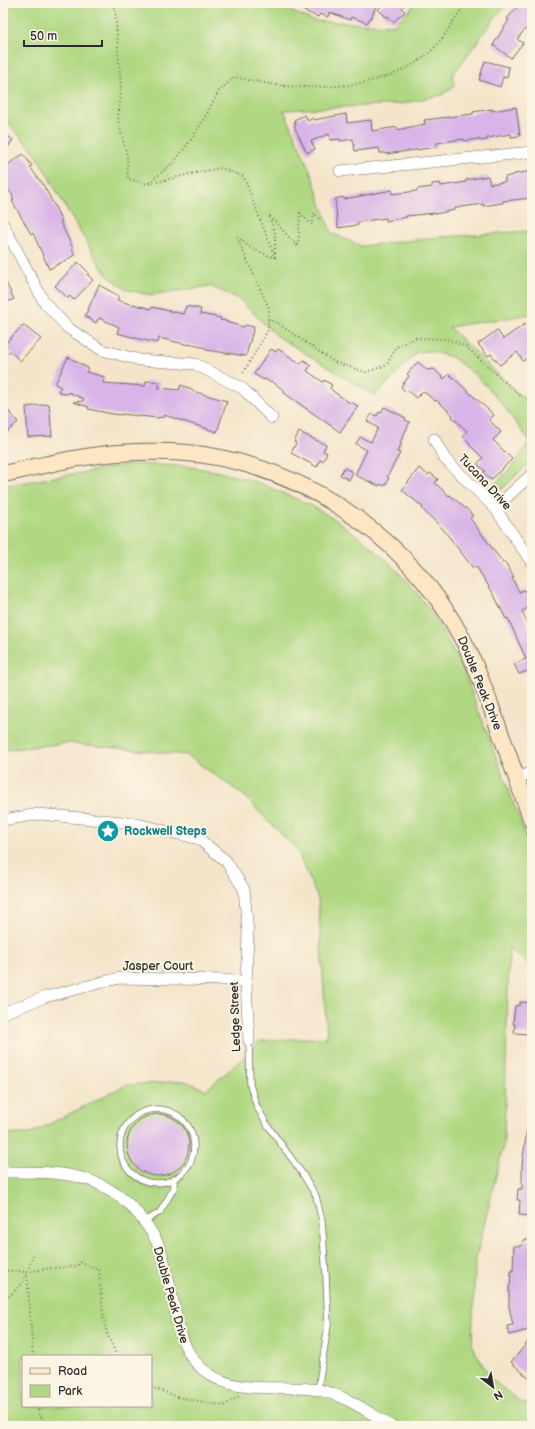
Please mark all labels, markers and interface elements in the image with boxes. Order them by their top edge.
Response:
scale bar [24,22,102,48]
text: 50 m [30,29,57,44]
street label: Tucana Drive [455,451,514,513]
street label: Double Peak Drive [454,634,505,732]
place icon: Rockwell Steps [95,818,121,844]
place label: Rockwell Steps [124,824,207,839]
street label: Jasper Court [123,959,194,974]
street label: Ledge Street [227,981,244,1053]
street label: Double Peak Drive [150,1245,192,1345]
legend [22,1355,152,1407]
text: Road [58,1364,87,1379]
north arrow [473,1367,513,1407]
text: Park [58,1384,82,1399]
text: N [491,1387,505,1403]

